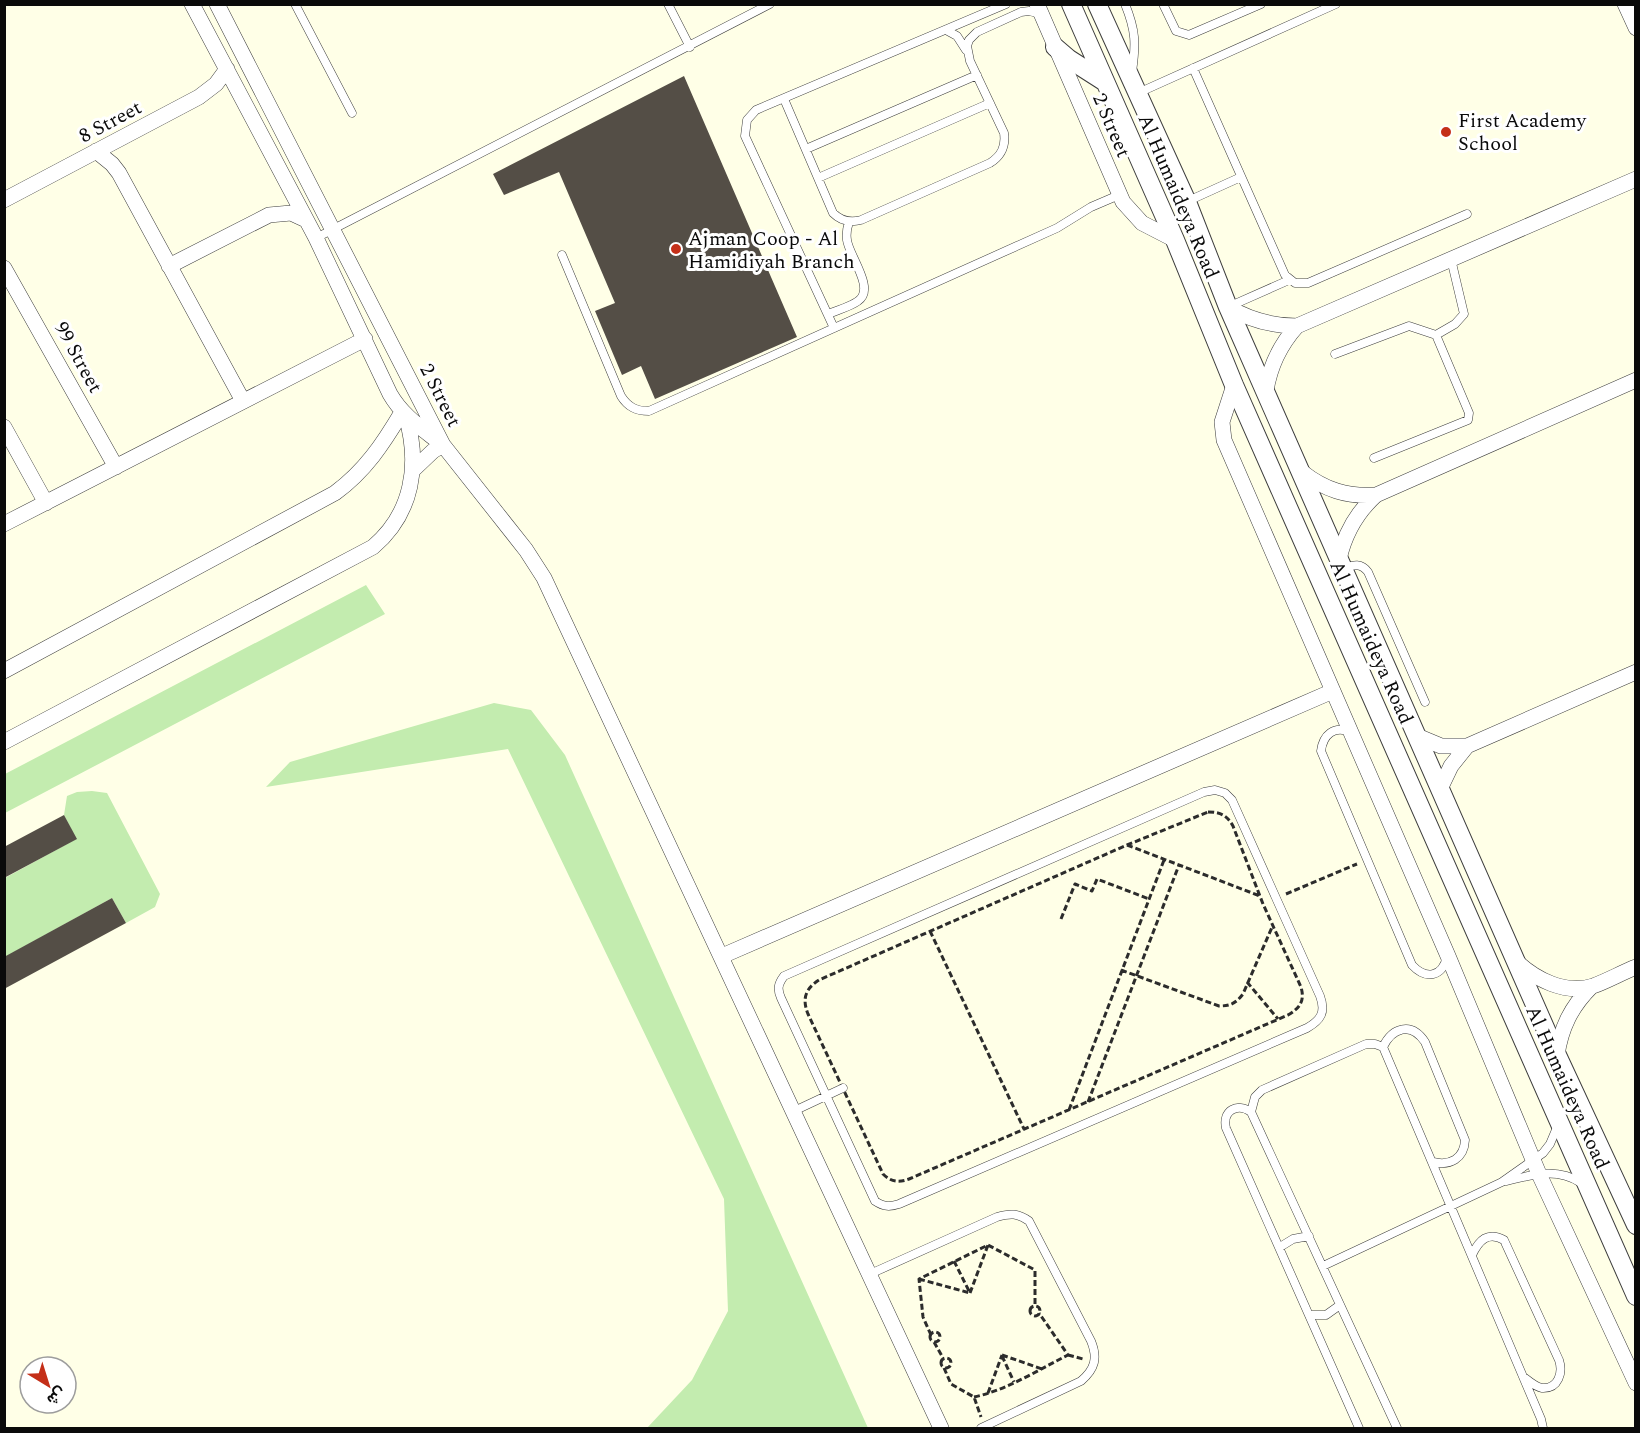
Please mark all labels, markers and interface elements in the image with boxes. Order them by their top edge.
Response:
street label: 2 Street [1084,88,1138,162]
street label: 8 Street [74,93,147,151]
place label: First Academy School [1458,106,1588,159]
street label: Al Humaideya Road [1130,109,1226,284]
marker: First Academy School [1439,125,1453,139]
place label: Ajman Coop - Al Hamidiyah Branch [688,224,855,277]
marker: Ajman Coop - Al Hamidiyah Branch [669,242,683,256]
street label: 99 Street [46,316,110,399]
street label: 2 Street [411,359,469,432]
street label: Al Humaideya Road [1321,556,1421,729]
street label: Al Humaideya Road [1517,1001,1617,1174]
north arrow [18,1355,78,1415]
text: ش [42,1381,72,1411]

